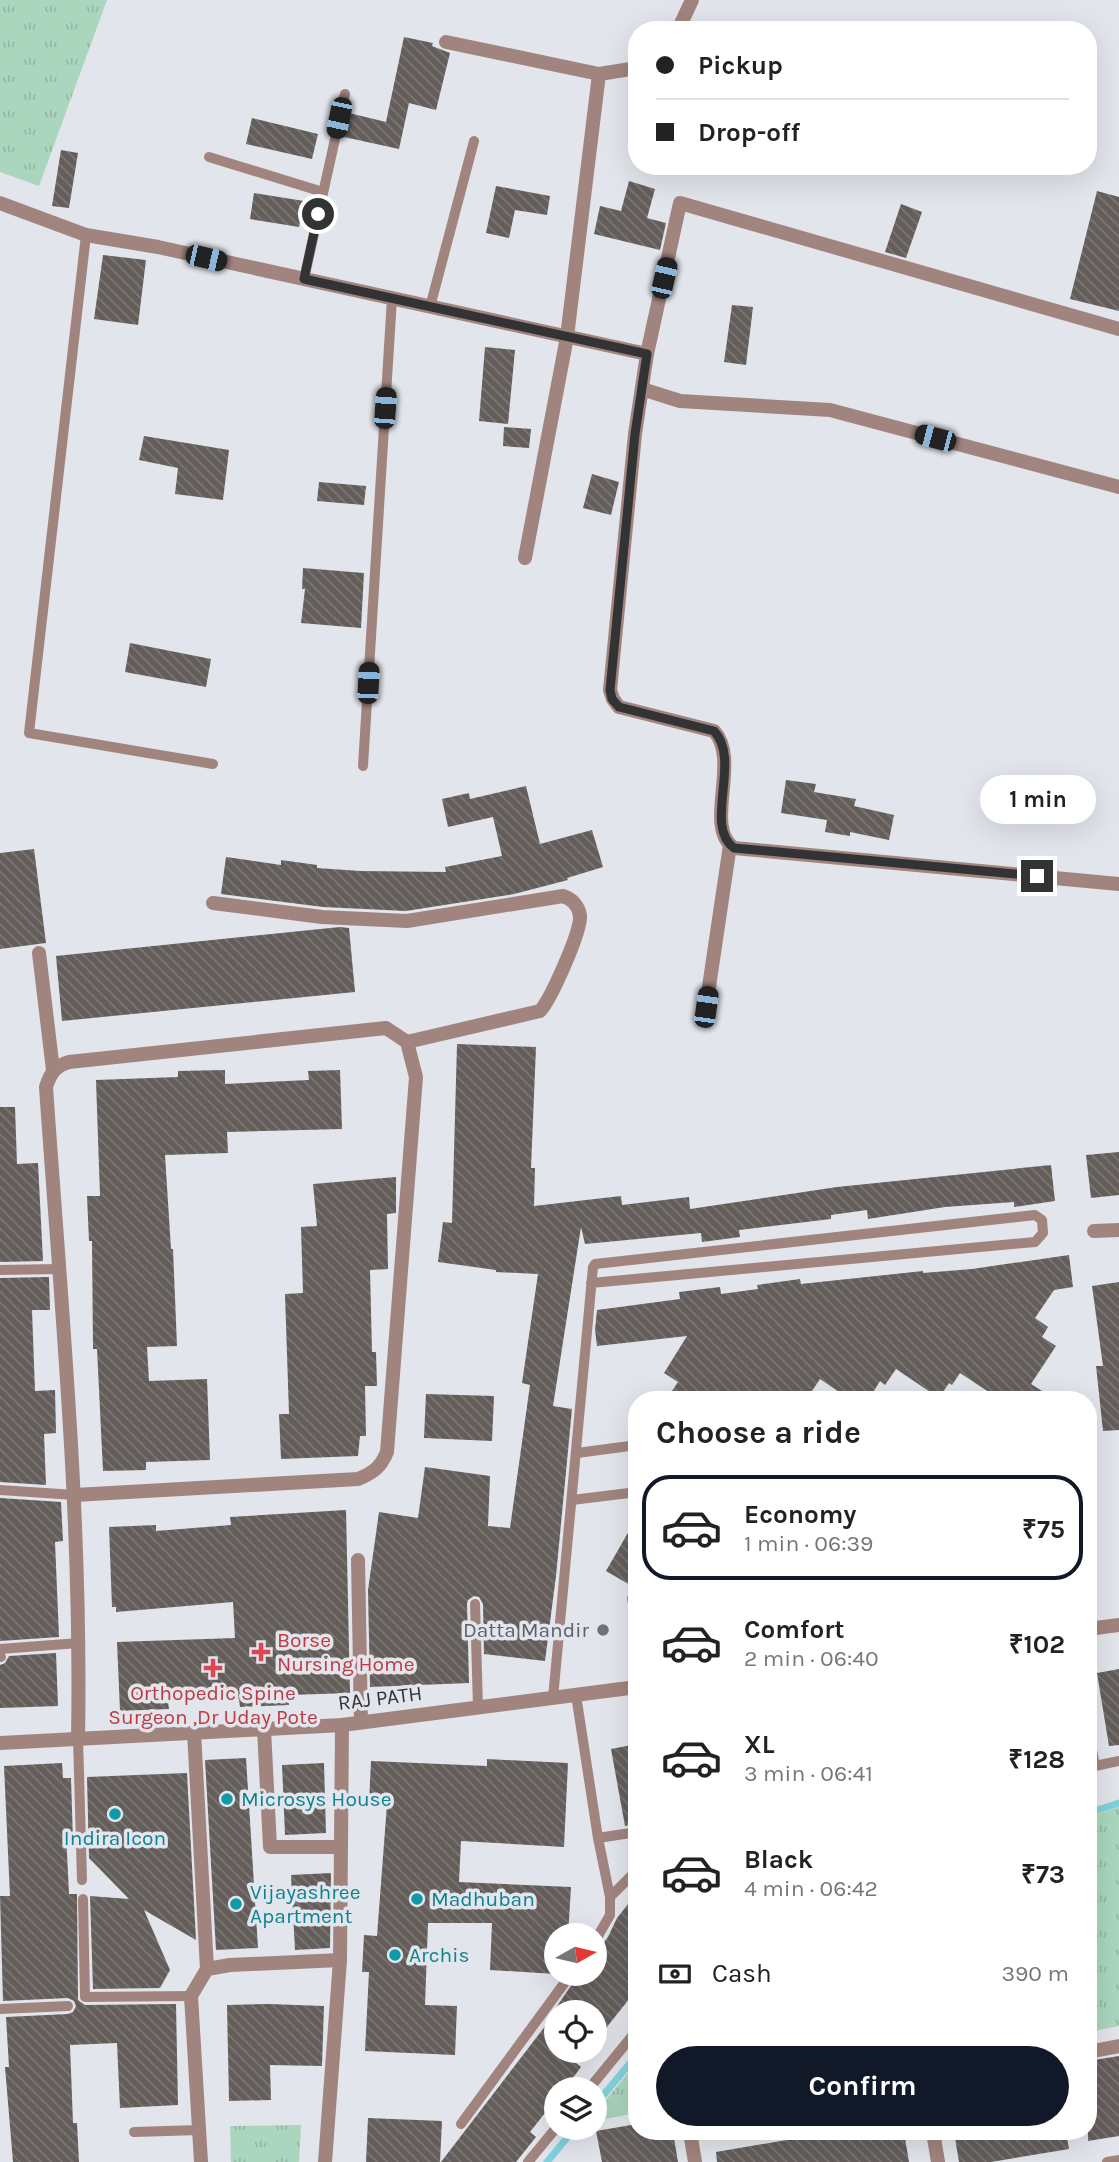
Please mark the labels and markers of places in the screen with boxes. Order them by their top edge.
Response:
place label: Datta Mandir [463,1618,589,1642]
marker: Datta Mandir [595,1622,611,1638]
place label: Borse Nursing Home [277,1628,414,1676]
marker: Borse Nursing Home [251,1642,271,1662]
marker: Orthopedic Spine Surgeon ,Dr Uday Pote [203,1658,223,1678]
place label: Orthopedic Spine Surgeon ,Dr Uday Pote [108,1681,318,1729]
place label: Microsys House [241,1787,391,1811]
marker: Microsys House [219,1791,235,1807]
marker: Indira Icon [107,1806,123,1822]
place label: Indira Icon [64,1826,166,1850]
place label: Vijayashree Apartment [250,1880,360,1928]
place label: Madhuban [431,1887,535,1911]
marker: Madhuban [409,1891,425,1907]
marker: Vijayashree Apartment [228,1896,244,1912]
place label: Archis [409,1943,469,1967]
marker: Archis [387,1947,403,1963]

